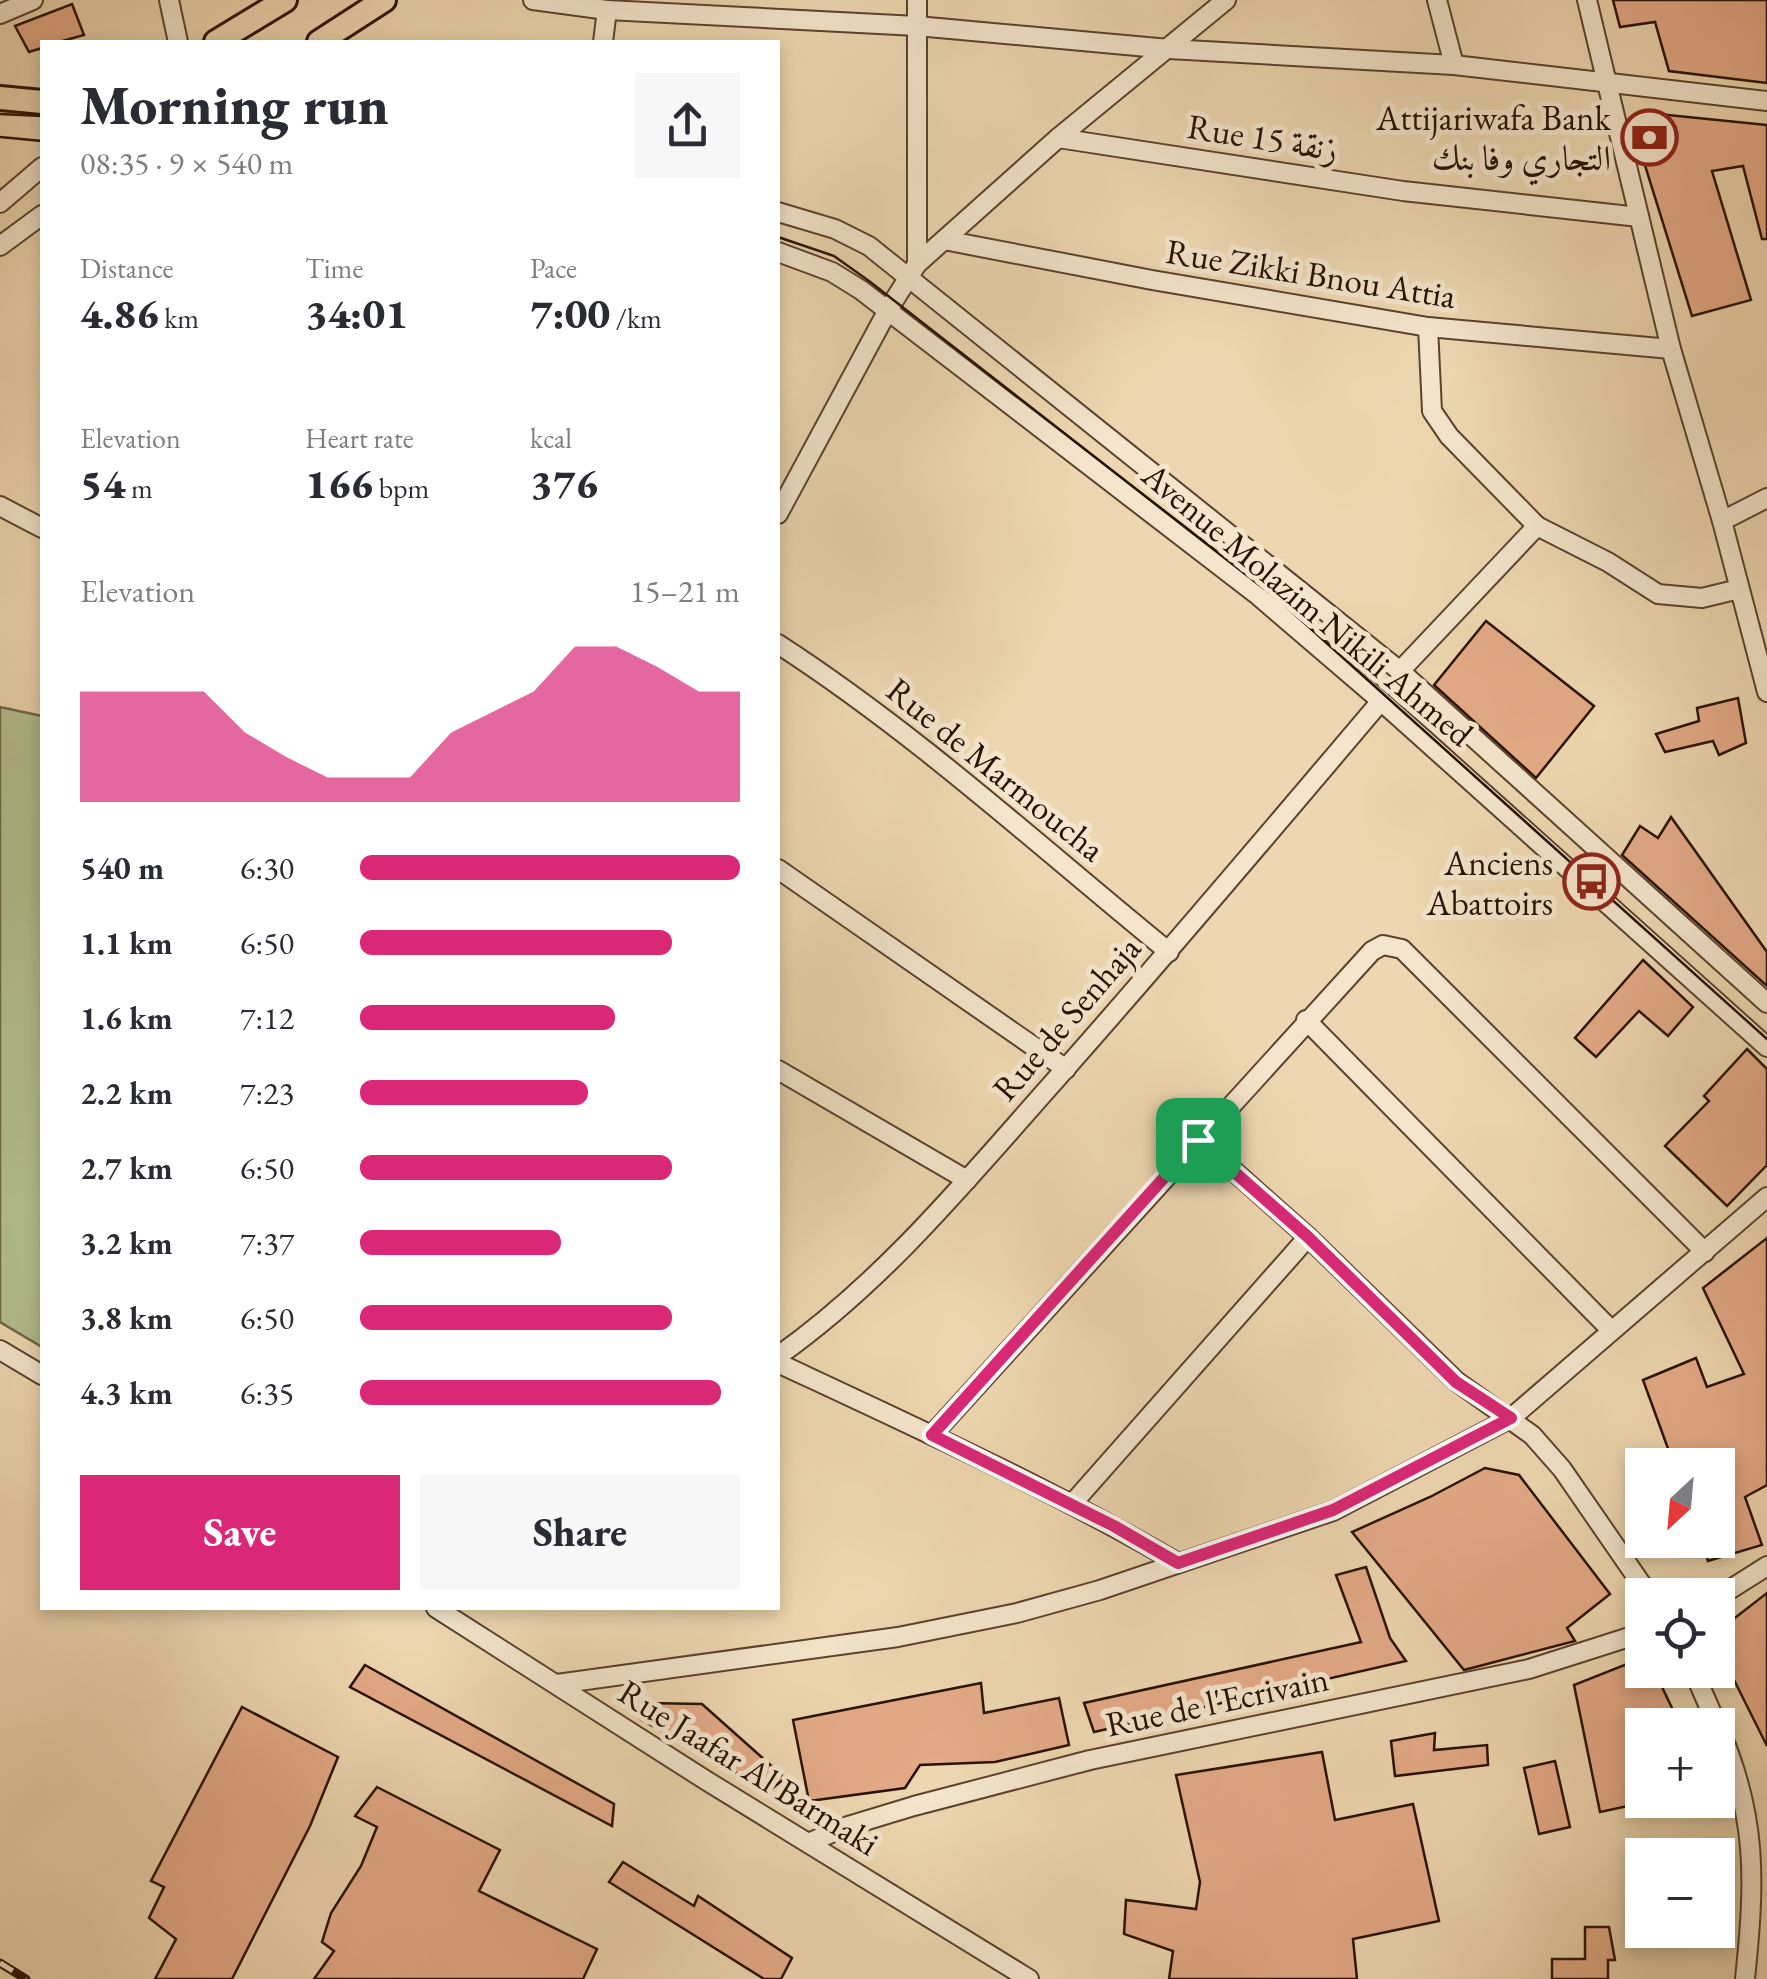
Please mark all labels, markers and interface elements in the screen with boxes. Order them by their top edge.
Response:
text: Morning run [80,69,389,140]
button: share [635,73,740,178]
place label: Attijariwafa Bank التجاري وفا بنك [1375,95,1612,186]
street label: Rue 15 زنقة [1185,103,1341,171]
bank icon: Attijariwafa Bank التجاري وفا بنك [1620,107,1680,167]
text: 08:35 · 9 × 540 m [80,142,293,184]
street label: Rue Zikki Bnou Attia [1163,228,1459,318]
text: Distance [80,250,174,286]
text: Time [305,250,363,286]
text: Pace [530,250,577,286]
text: 4.86 [80,286,159,341]
text: 34:01 [305,286,408,341]
text: 7:00 [530,286,610,341]
text: km [159,300,199,336]
text: /km [610,300,662,336]
text: Elevation [80,420,181,456]
text: Heart rate [305,420,414,456]
text: kcal [530,420,572,456]
street label: Avenue Molazim Nikili Ahmed [1132,452,1483,756]
text: 54 [80,456,125,511]
text: 166 [305,456,373,511]
text: 376 [530,456,598,511]
text: m [125,470,153,506]
text: bpm [373,470,429,506]
text: Elevation [80,570,195,612]
text: 15–21 m [630,570,740,612]
street label: Rue de Marmoucha [878,667,1114,871]
place label: Anciens Abattoirs [1426,840,1553,925]
text: 540 m [80,847,164,889]
text: 6:30 [240,847,294,889]
bus stop icon: Anciens Abattoirs [1562,852,1622,912]
text: 1.1 km [80,922,173,964]
text: 6:50 [240,922,294,964]
street label: Rue de Senhaja [982,926,1150,1110]
text: 1.6 km [80,997,173,1039]
text: 7:12 [240,997,294,1039]
text: 2.2 km [80,1072,173,1114]
text: 7:23 [240,1072,294,1114]
pin [1156,1098,1241,1183]
icon: arrive [1171,1113,1226,1168]
text: 2.7 km [80,1147,173,1189]
text: 6:50 [240,1147,294,1189]
text: 3.2 km [80,1222,173,1264]
text: 7:37 [240,1222,294,1264]
text: 3.8 km [80,1297,173,1339]
text: 6:50 [240,1297,294,1339]
text: 4.3 km [80,1372,173,1414]
text: 6:35 [240,1372,294,1414]
north arrow [1625,1448,1735,1558]
map controls [1625,1448,1735,1948]
button: Save [80,1475,400,1590]
button: Share [420,1475,740,1590]
button: locate [1625,1578,1735,1688]
street label: Rue de l'Ecrivain [1102,1655,1332,1747]
street label: Rue Jaafar Al Barmaki [610,1669,888,1865]
button: + [1625,1708,1735,1818]
button: − [1625,1838,1735,1948]

